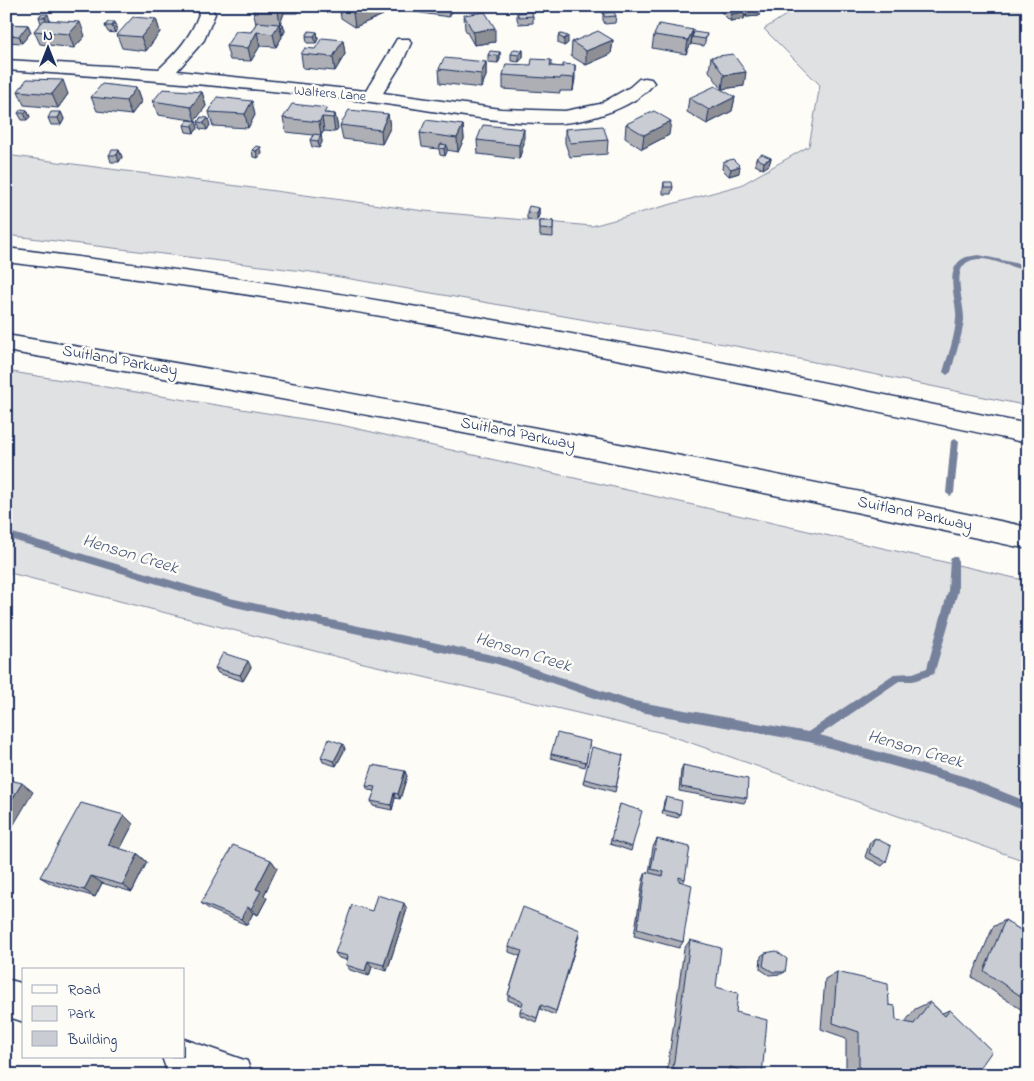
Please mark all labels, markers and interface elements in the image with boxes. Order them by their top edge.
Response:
north arrow [22,22,72,72]
text: N [43,26,53,47]
street label: Walters Lane [293,80,368,108]
street label: Suitland Parkway [60,339,180,383]
street label: Suitland Parkway [458,411,578,457]
street label: Suitland Parkway [855,490,975,538]
water label: Henson Creek [79,528,182,582]
water label: Henson Creek [472,626,575,680]
water label: Henson Creek [864,724,967,776]
legend [22,968,185,1058]
text: Road [68,979,101,1001]
text: Park [68,1003,96,1025]
text: Building [67,1029,117,1052]

